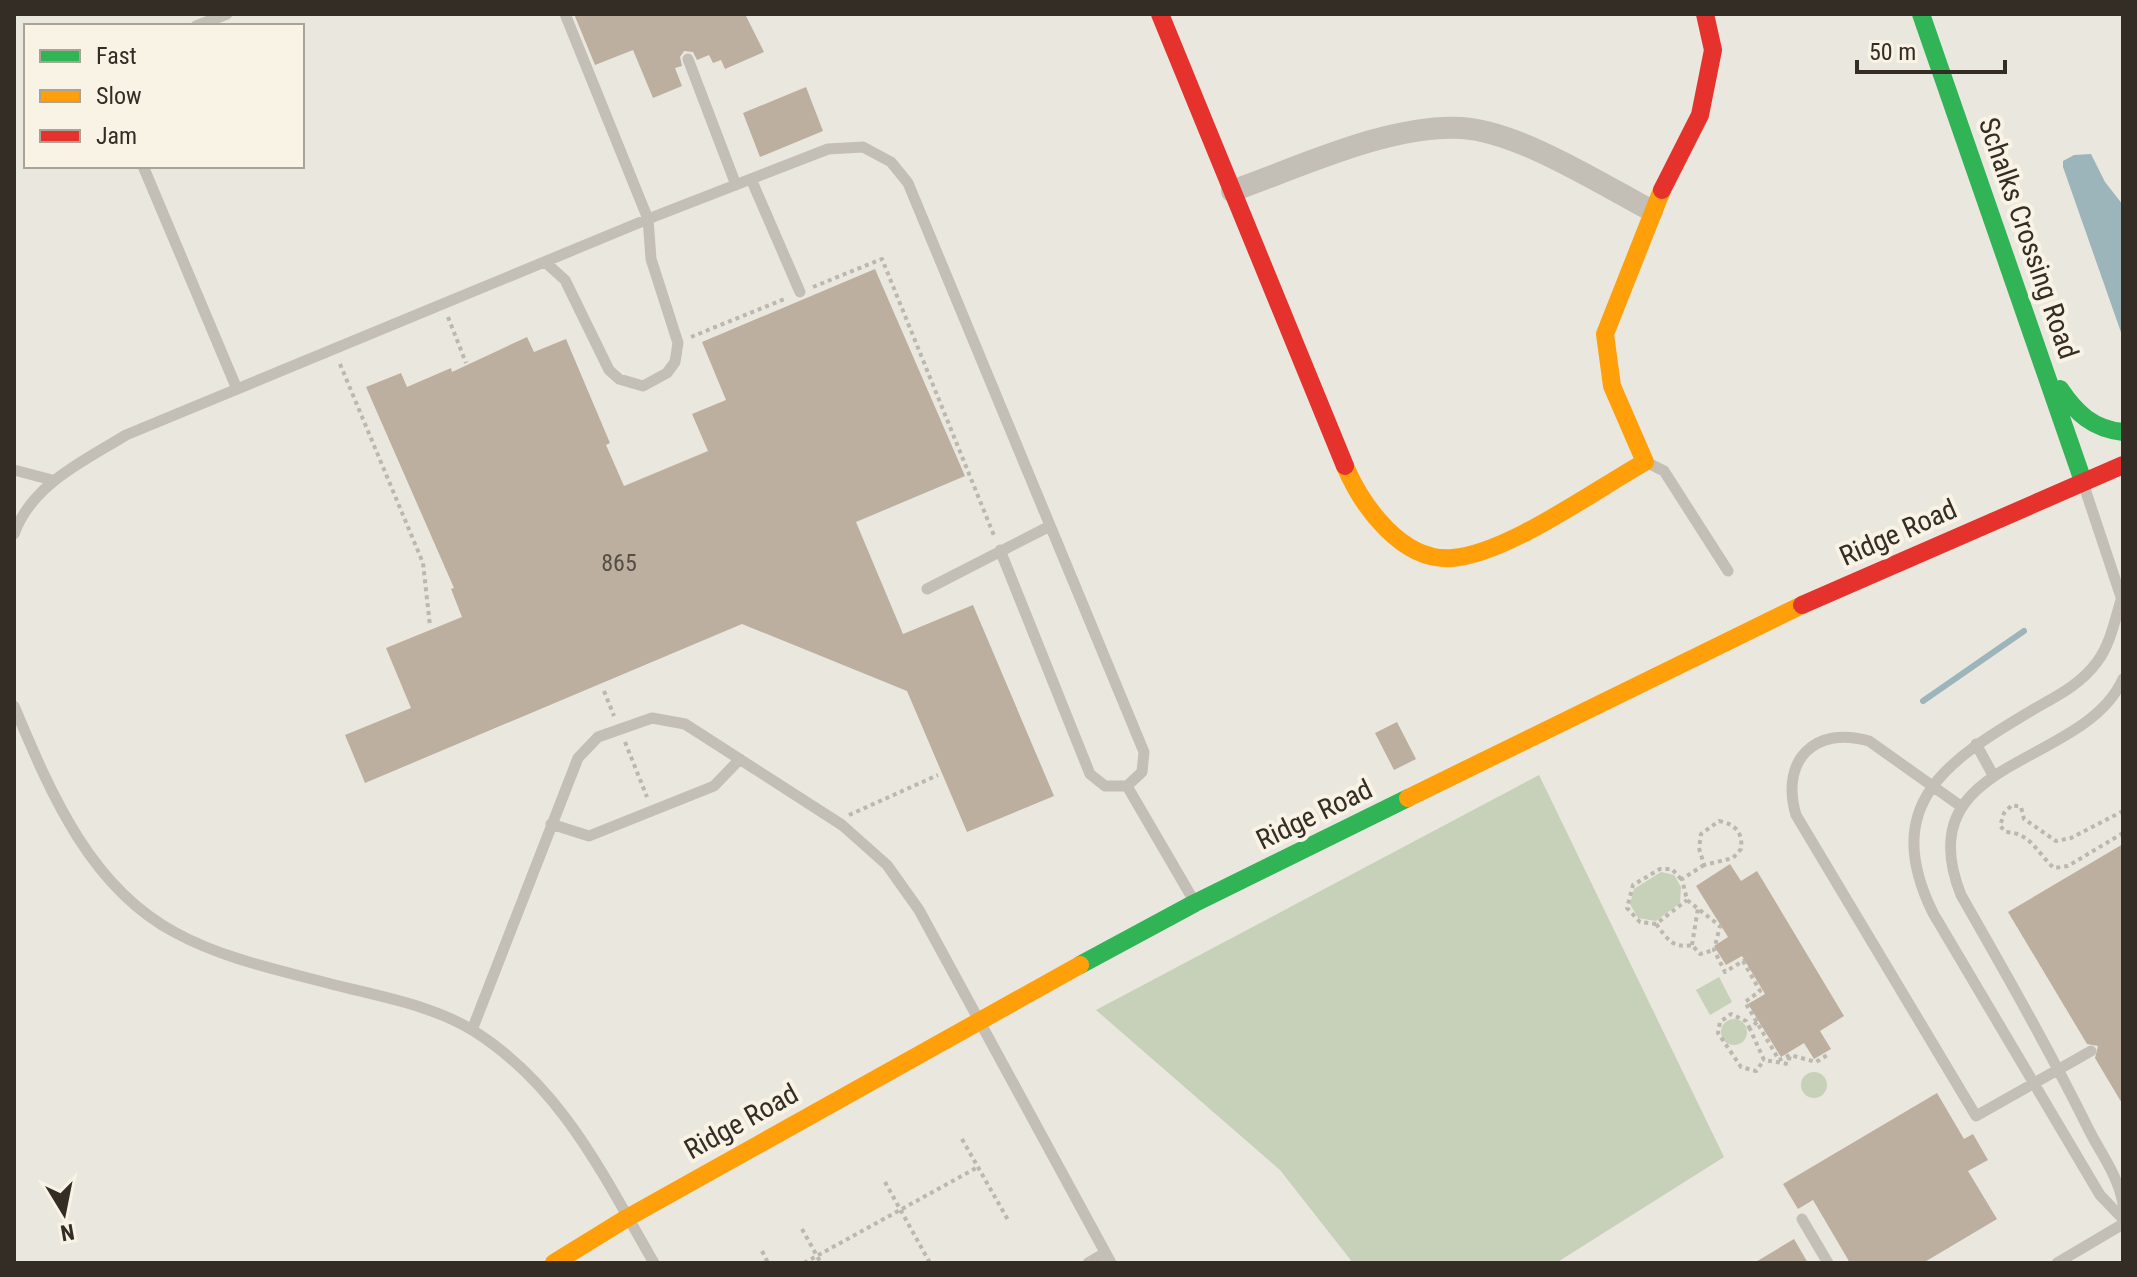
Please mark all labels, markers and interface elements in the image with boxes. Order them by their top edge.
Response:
legend [24,24,304,168]
scale bar [1857,24,2005,74]
text: 50 m [1869,38,1916,66]
text: Fast [96,42,137,70]
text: Slow [96,82,142,110]
street label: Schalks Crossing Road [1972,113,2085,363]
text: Jam [96,122,137,150]
street label: Ridge Road [1835,492,1962,573]
house number: 865 [601,549,637,577]
street label: Ridge Road [1251,772,1378,857]
street label: Ridge Road [679,1077,804,1166]
north arrow [24,1173,104,1253]
text: N [59,1219,76,1246]

